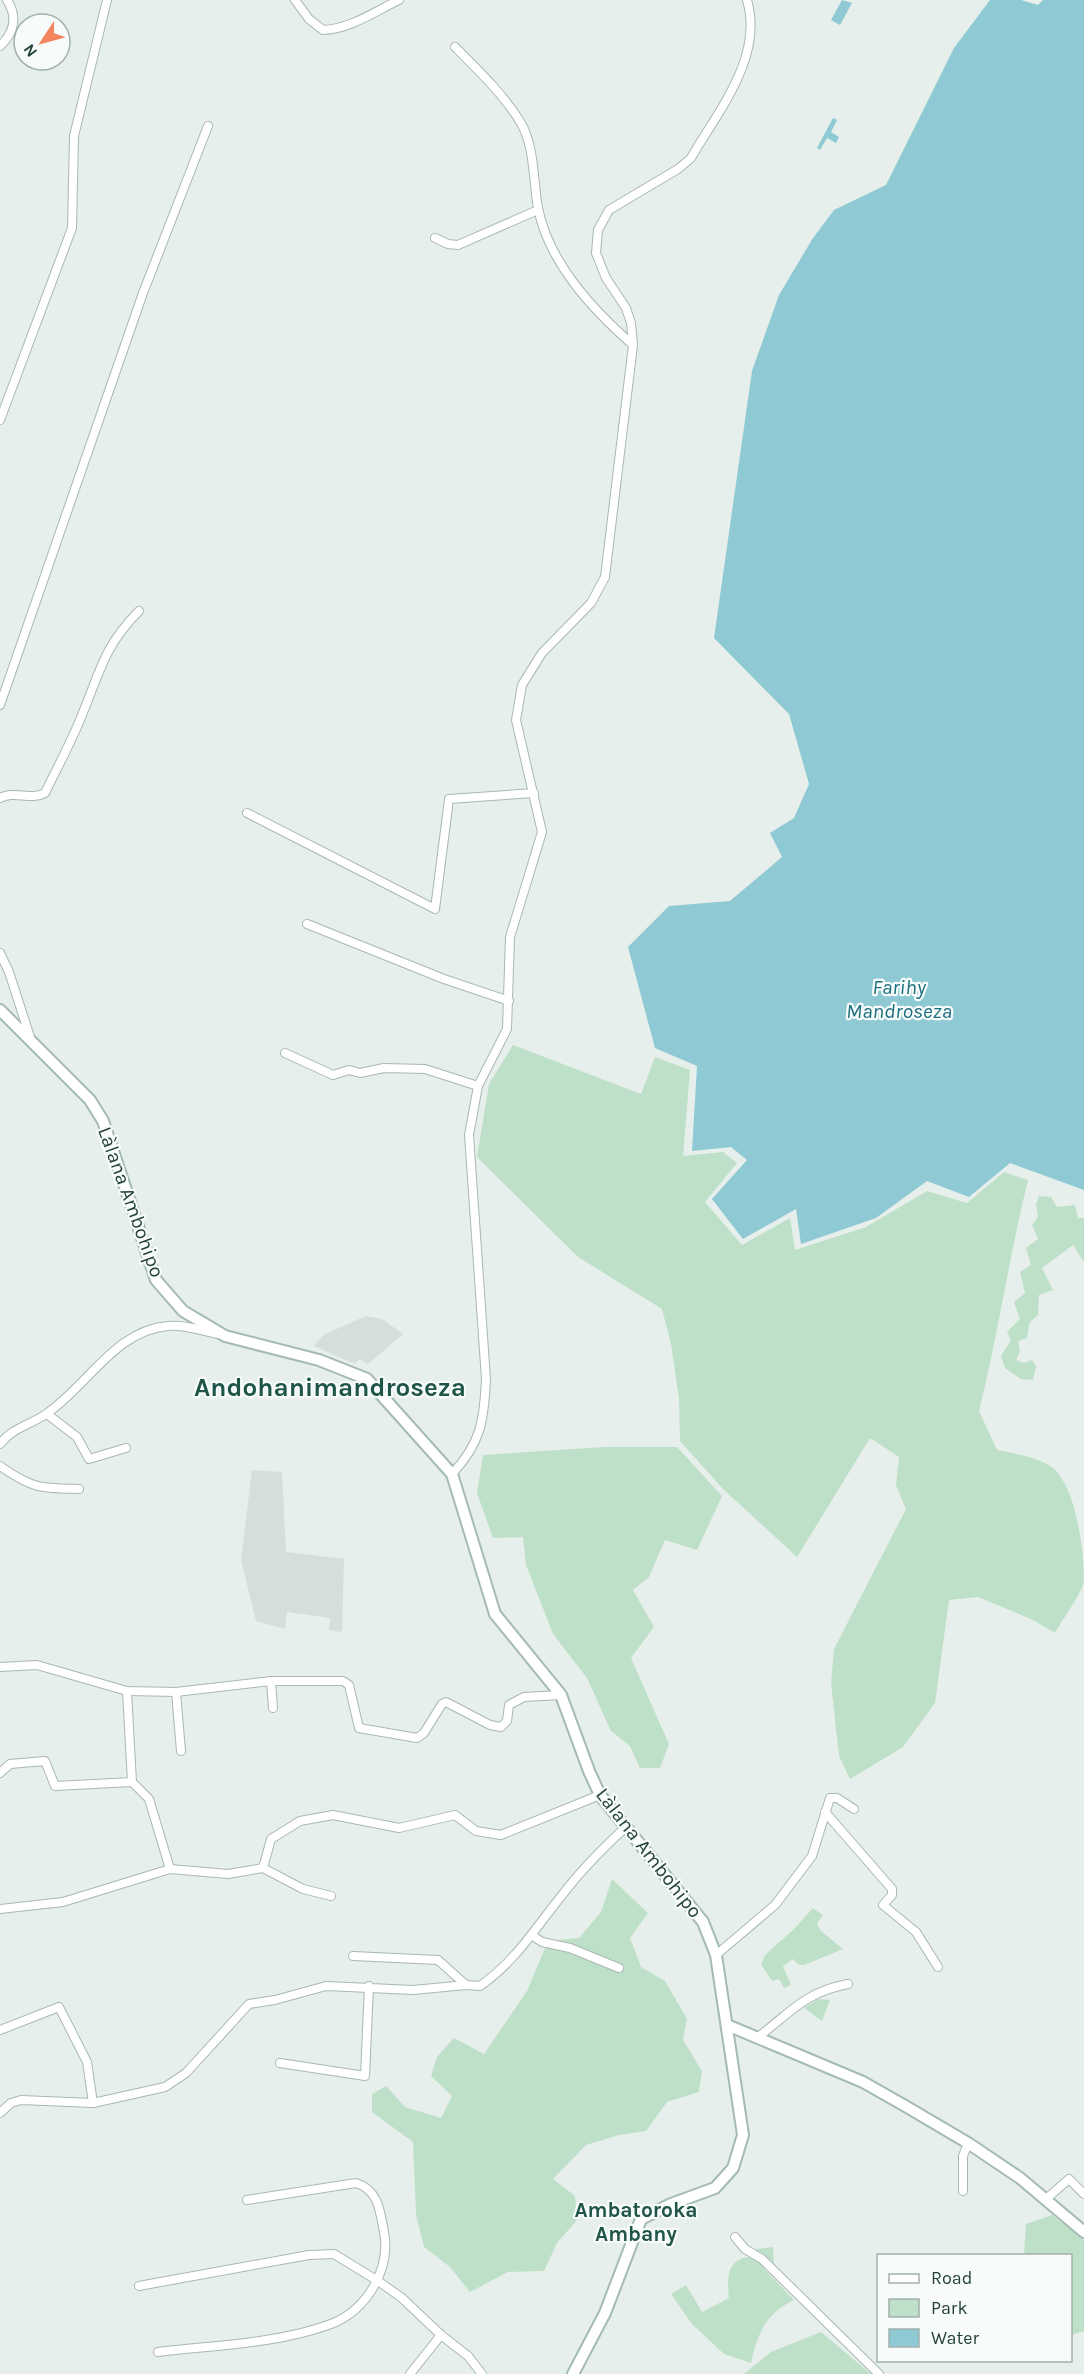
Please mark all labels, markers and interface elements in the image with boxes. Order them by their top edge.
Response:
north arrow [12,12,72,72]
text: N [19,40,41,61]
water label: Farihy Mandroseza [846,975,952,1023]
street label: Làlana Ambohipo [93,1124,169,1280]
district label: Andohanimandroseza [194,1372,466,1403]
street label: Làlana Ambohipo [591,1783,707,1923]
district label: Ambatoroka Ambany [574,2198,698,2246]
legend [877,2254,1072,2362]
text: Road [931,2267,972,2289]
text: Park [931,2297,968,2319]
text: Water [931,2327,979,2349]

